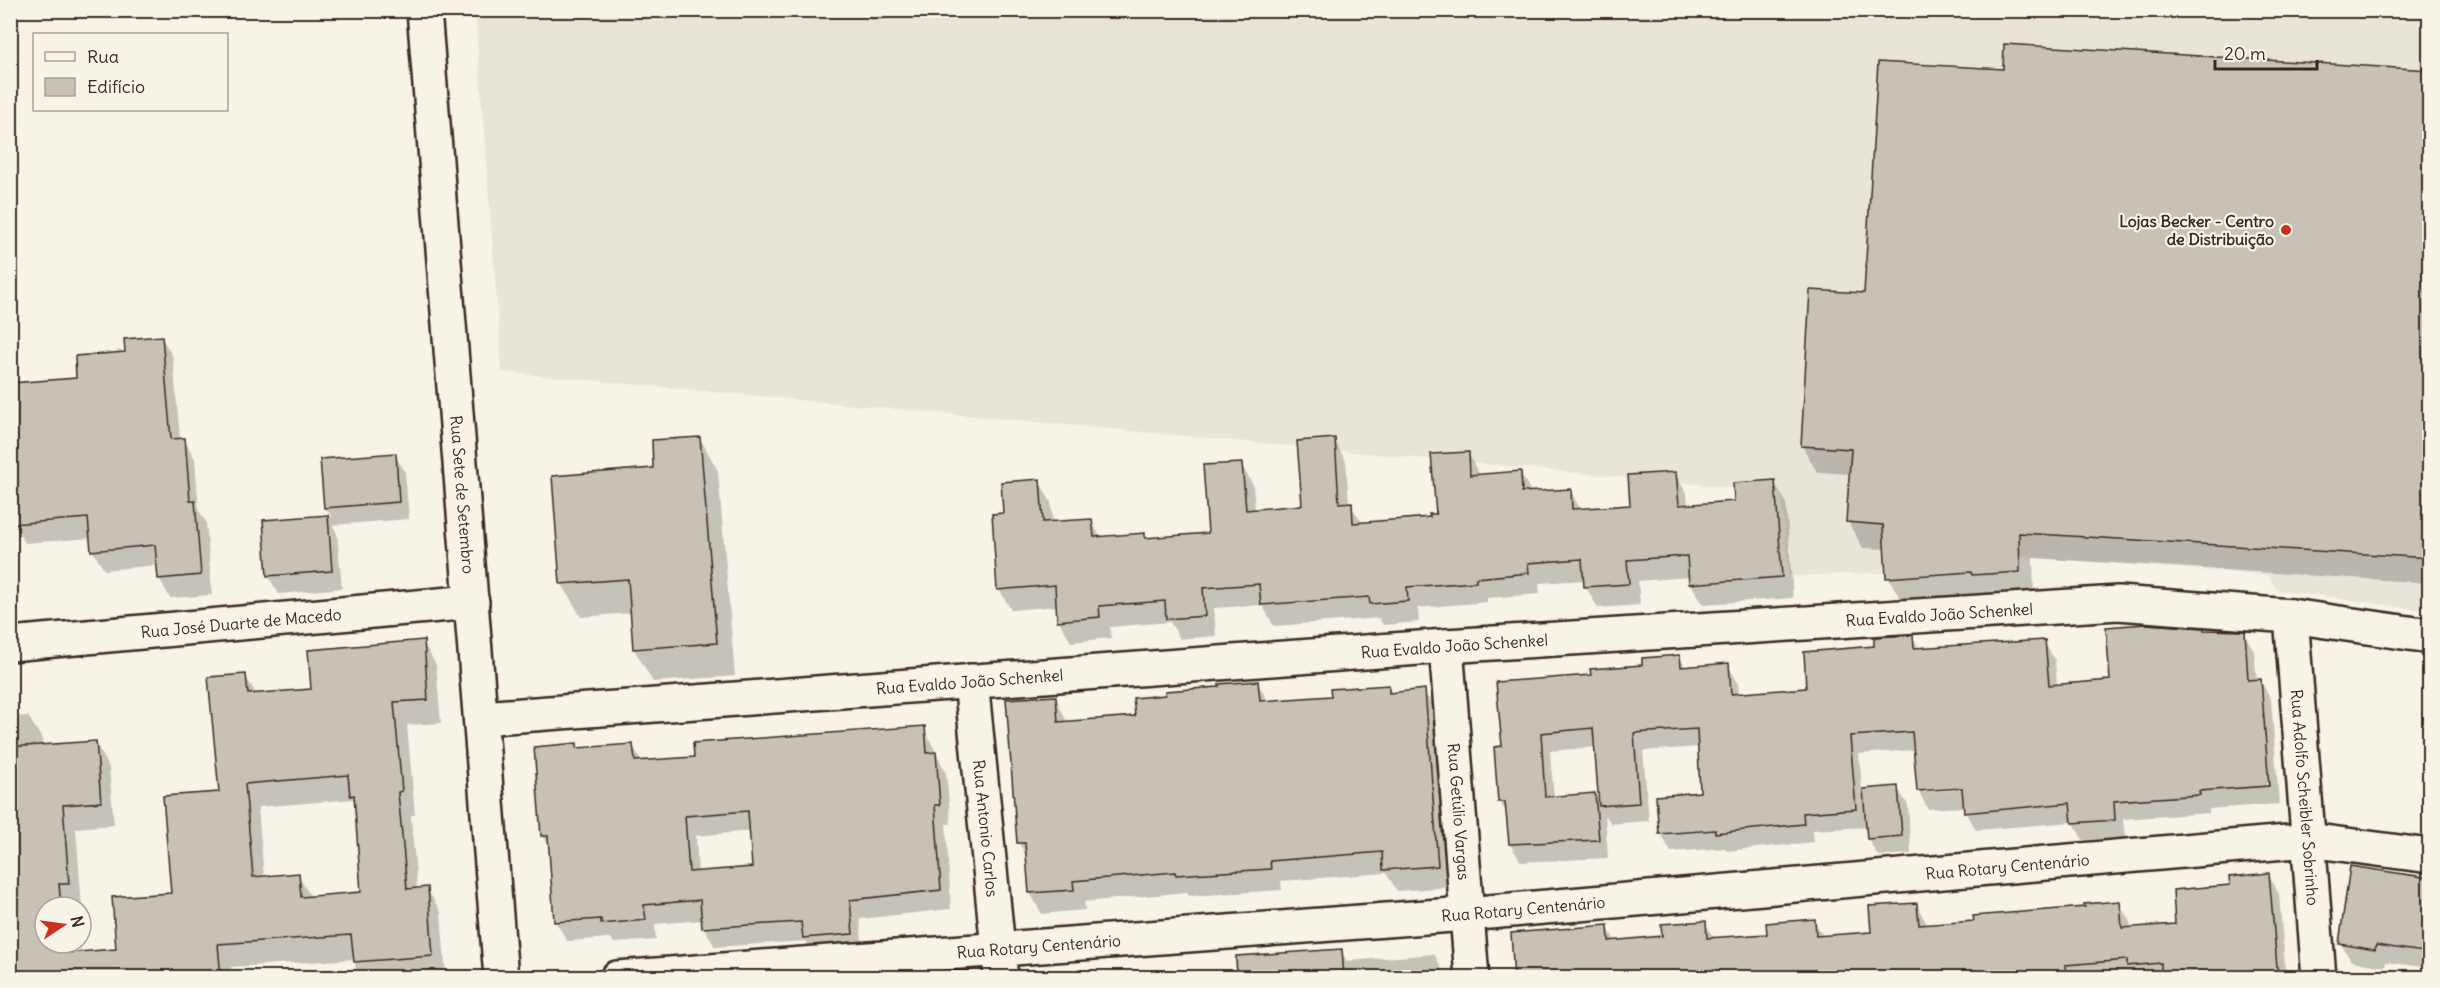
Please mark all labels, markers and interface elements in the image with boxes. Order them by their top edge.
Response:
legend [33,33,228,111]
scale bar [2215,33,2317,71]
text: 20 m [2224,42,2266,65]
text: Rua [87,45,119,68]
text: Edifício [87,75,145,98]
place label: Lojas Becker - Centro de Distribuição [2119,211,2274,250]
marker: Lojas Becker - Centro de Distribuição [2279,223,2293,237]
street label: Rua Sete de Setembro [446,414,479,574]
street label: Rua Evaldo João Schenkel [1845,598,2034,630]
street label: Rua José Duarte de Macedo [140,604,342,642]
street label: Rua Evaldo João Schenkel [1360,629,1549,662]
street label: Rua Evaldo João Schenkel [875,665,1064,698]
street label: Rua Adolfo Scheibler Sobrinho [2287,689,2323,906]
street label: Rua Getúlio Vargas [1444,742,1474,881]
street label: Rua Antonio Carlos [969,759,1003,898]
street label: Rua Rotary Centenário [1925,849,2090,884]
street label: Rua Rotary Centenário [1441,892,1606,926]
north arrow [33,895,93,955]
text: N [67,914,89,929]
street label: Rua Rotary Centenário [956,930,1122,962]

